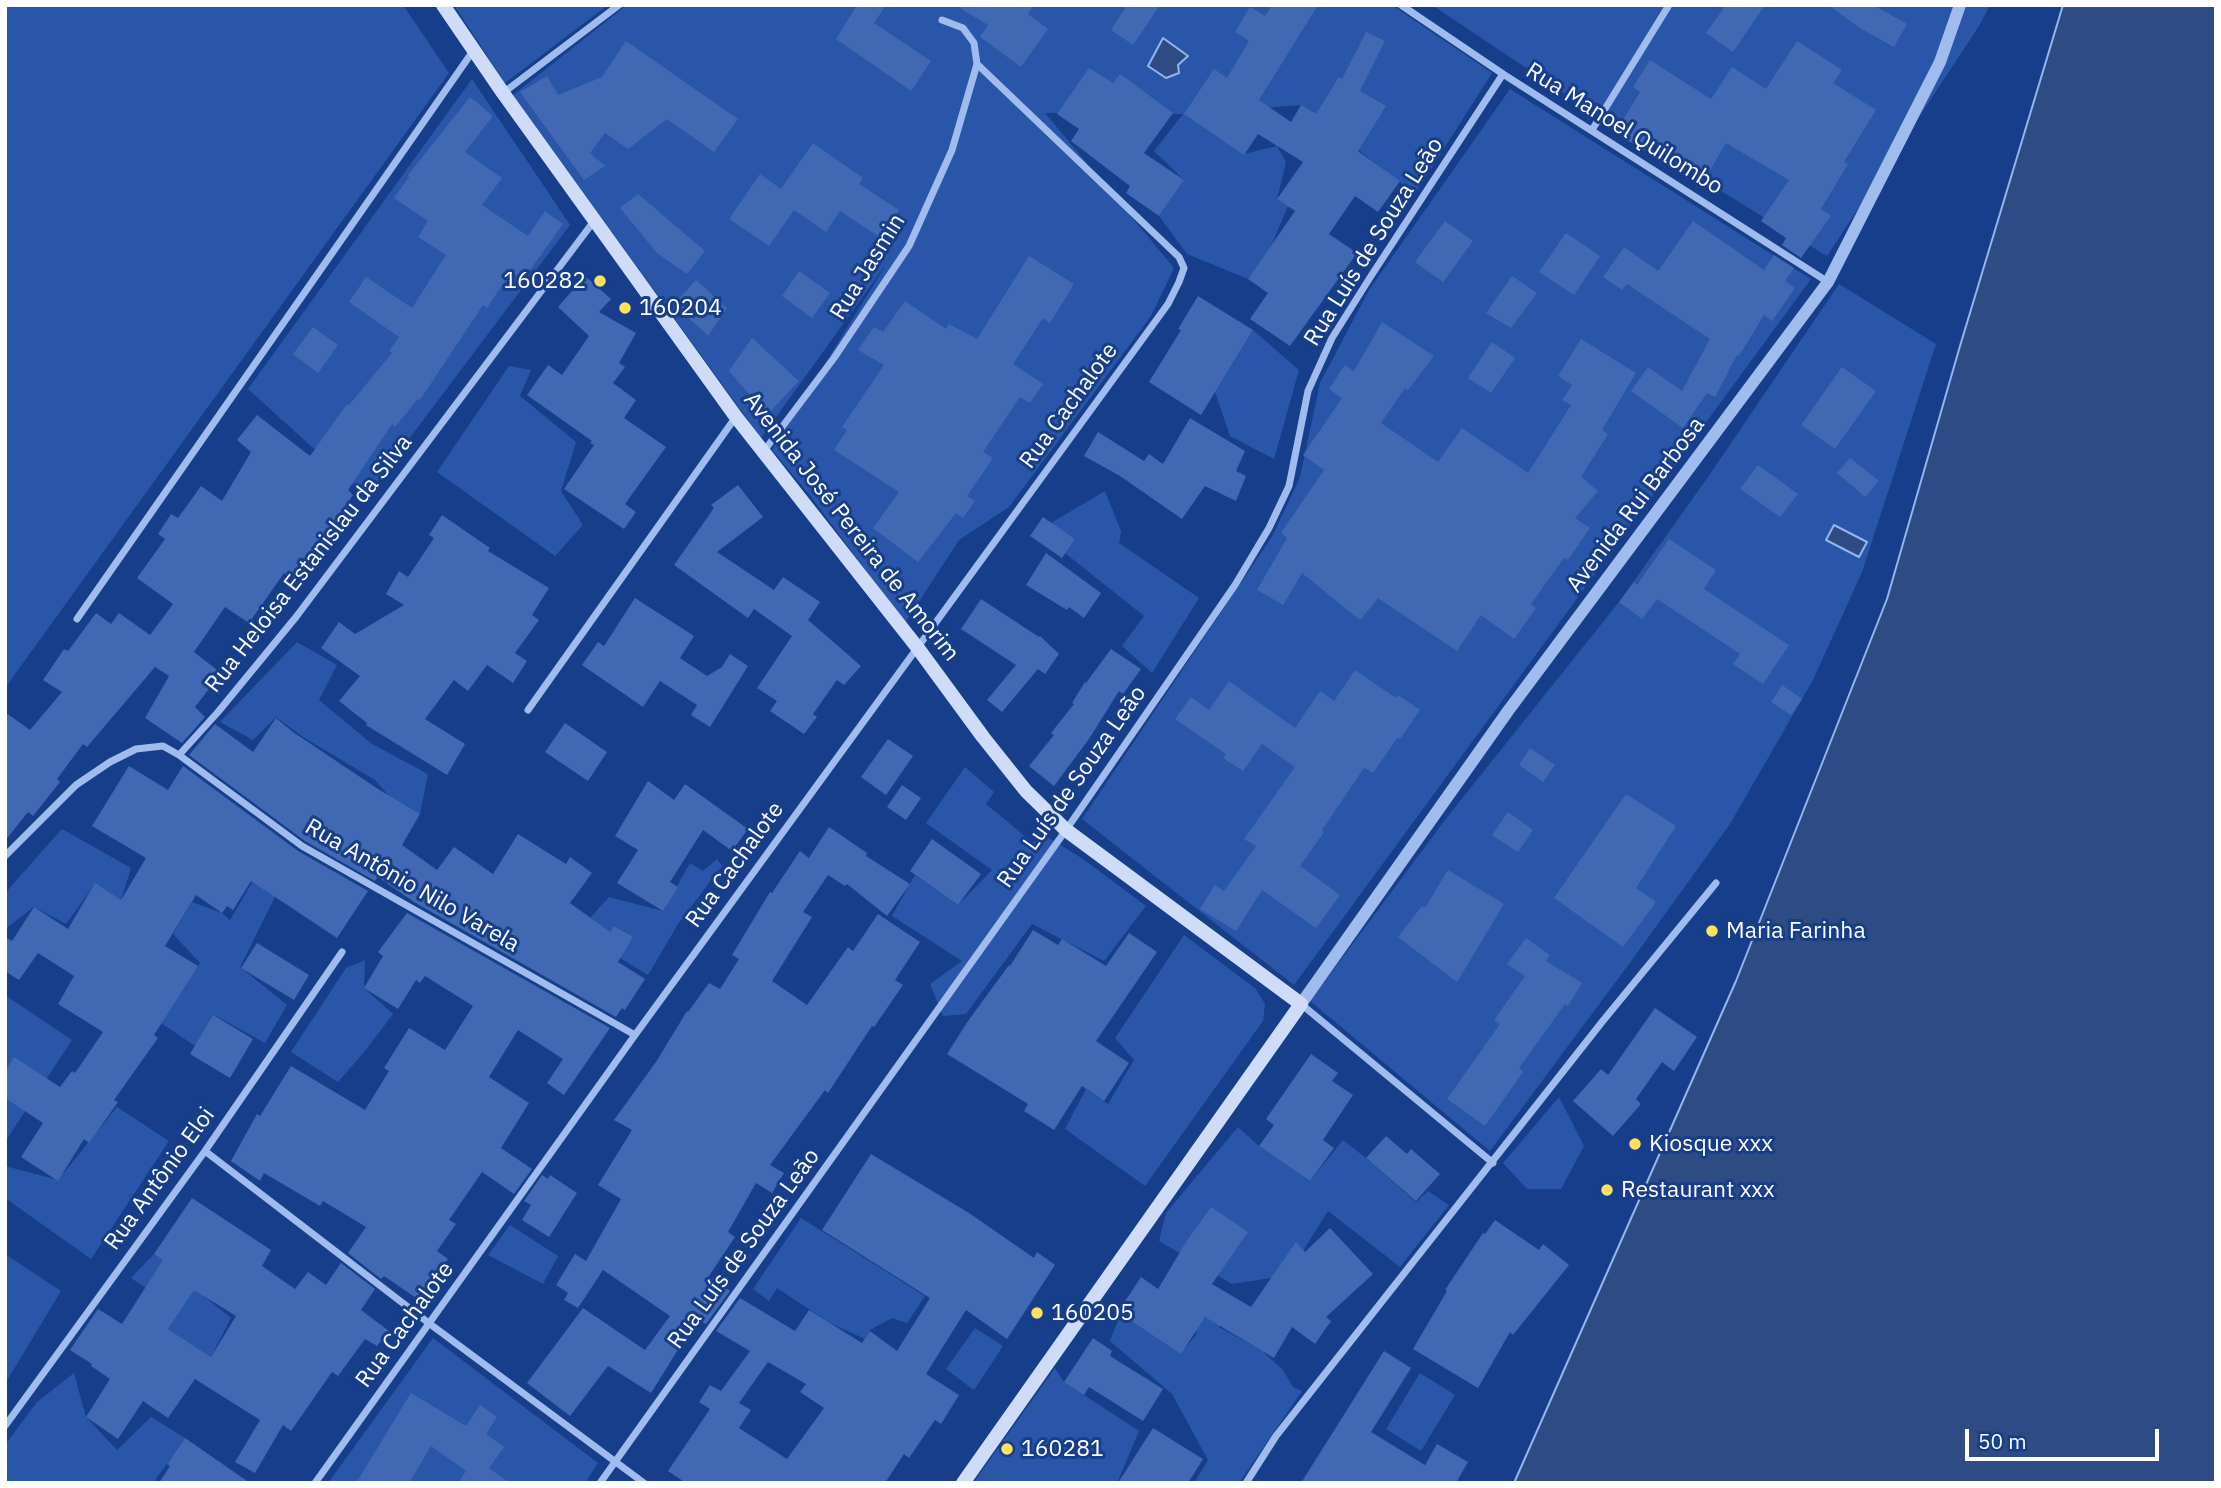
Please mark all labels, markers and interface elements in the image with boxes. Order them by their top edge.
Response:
street label: Rua Manoel Quilombo [1520,57,1728,201]
street label: Rua Luís de Souza Leão [1299,133,1449,351]
street label: Rua Jasmin [825,209,911,325]
place label: 160282 [503,267,586,295]
marker: 160282 [592,273,608,289]
place label: 160204 [639,294,722,322]
marker: 160204 [617,300,633,316]
street label: Rua Cachalote [1014,338,1124,474]
street label: Avenida José Pereira de Amorim [737,387,965,667]
street label: Avenida Rui Barbosa [1561,412,1711,598]
street label: Rua Heloisa Estanislau da Silva [200,430,418,698]
street label: Rua Luís de Souza Leão [992,681,1152,893]
street label: Rua Cachalote [680,797,790,933]
street label: Rua Antônio Nilo Varela [300,813,524,959]
place label: Maria Farinha [1726,917,1866,945]
marker: Maria Farinha [1704,923,1720,939]
street label: Rua Antônio Eloi [99,1102,221,1256]
place label: Kiosque xxx [1649,1130,1773,1158]
marker: Kiosque xxx [1627,1136,1643,1152]
street label: Rua Luís de Souza Leão [662,1144,826,1354]
place label: Restaurant xxx [1621,1176,1775,1204]
marker: Restaurant xxx [1599,1182,1615,1198]
street label: Rua Cachalote [350,1257,460,1393]
place label: 160205 [1051,1299,1134,1327]
marker: 160205 [1029,1305,1045,1321]
scale bar [1969,1414,2163,1458]
text: 50 m [1978,1427,2027,1455]
place label: 160281 [1021,1435,1104,1463]
marker: 160281 [999,1441,1015,1457]

